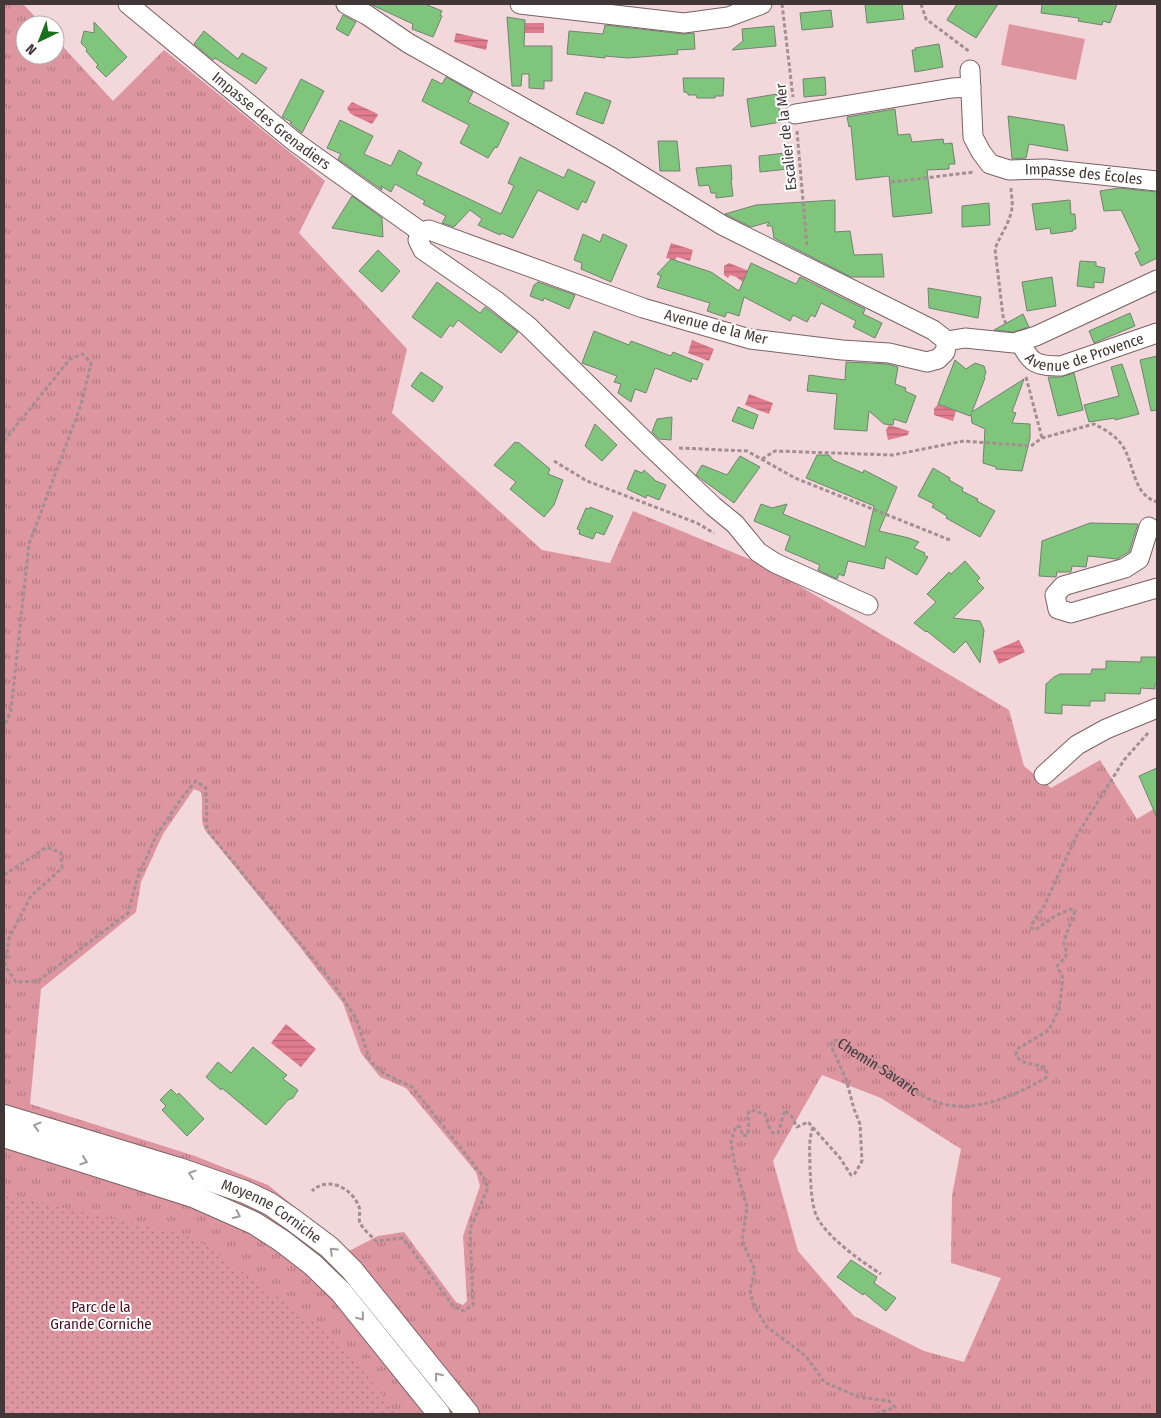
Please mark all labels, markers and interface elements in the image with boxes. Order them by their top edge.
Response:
north arrow [15,15,65,65]
text: N [23,40,40,58]
street label: Impasse des Grenadiers [208,68,334,173]
street label: Escalier de la Mer [771,82,801,192]
street label: Impasse des Écoles [1025,160,1143,188]
street label: Avenue de la Mer [663,305,770,349]
street label: Avenue de Provence [1021,329,1146,375]
street label: Chemin Savaric [834,1034,923,1100]
one-way arrow [33,1121,42,1132]
one-way arrow [79,1156,87,1166]
one-way arrow [189,1170,197,1180]
street label: Moyenne Corniche [219,1175,325,1247]
one-way arrow [232,1209,241,1219]
one-way arrow [330,1248,339,1257]
park label: Parc de la Grande Corniche [50,1298,152,1333]
one-way arrow [356,1311,364,1320]
one-way arrow [435,1373,443,1382]

